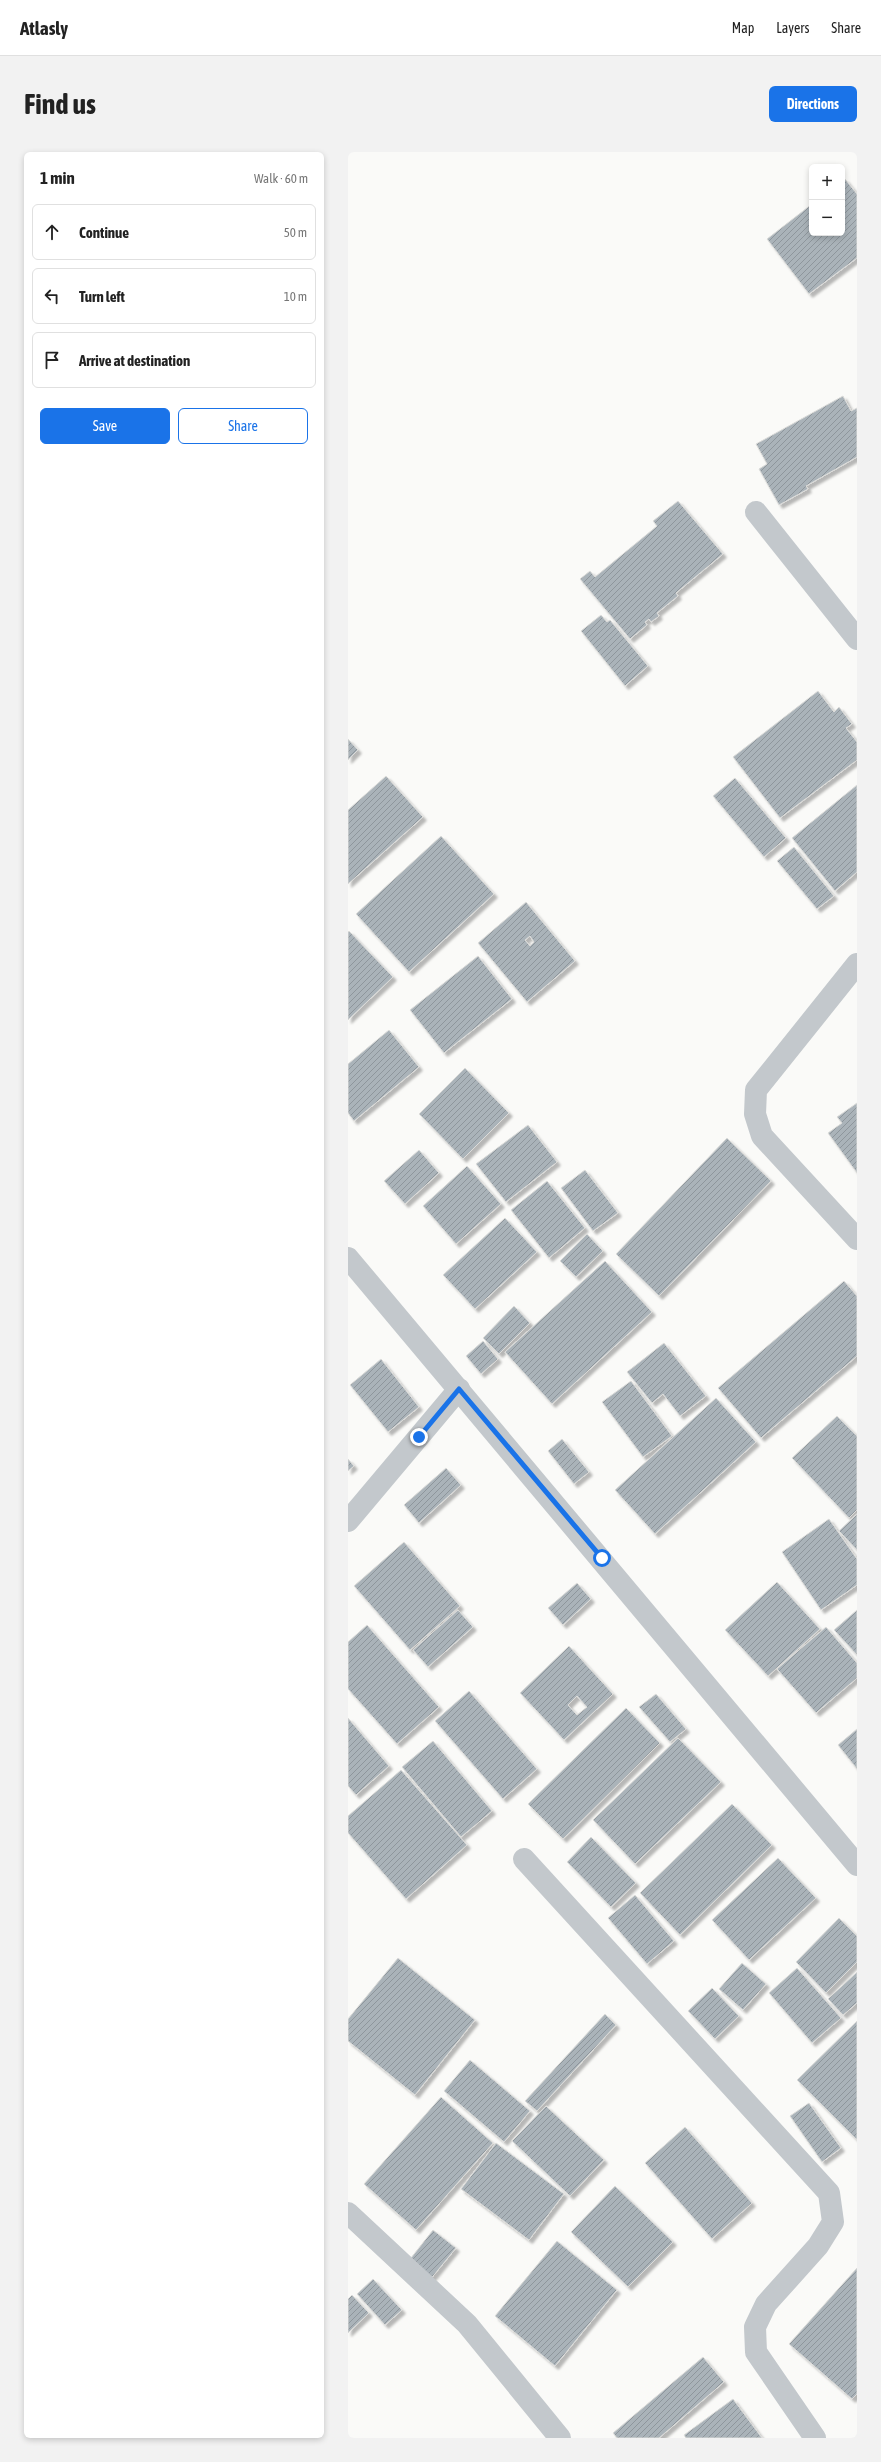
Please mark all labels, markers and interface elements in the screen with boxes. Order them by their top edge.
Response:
text: Atlasly [20,17,68,39]
text: Map [732,20,754,36]
text: Layers [776,20,809,36]
text: Share [831,20,861,36]
button: Directions [769,86,857,122]
text: Find us [24,88,96,120]
map controls [809,164,845,236]
button: + [809,164,845,200]
text: 1 min [40,168,75,188]
text: Walk · 60 m [254,171,308,186]
button: − [809,200,845,236]
icon: ahead [41,221,63,243]
text: Continue [79,224,129,241]
text: 50 m [284,225,307,240]
icon: left [41,285,63,307]
text: Turn left [79,288,125,305]
text: 10 m [284,289,307,304]
icon: arrive [41,349,63,371]
text: Arrive at destination [79,352,190,369]
button: Save [40,408,170,444]
button: Share [178,408,308,444]
route end [410,1428,428,1446]
route start [593,1549,611,1567]

